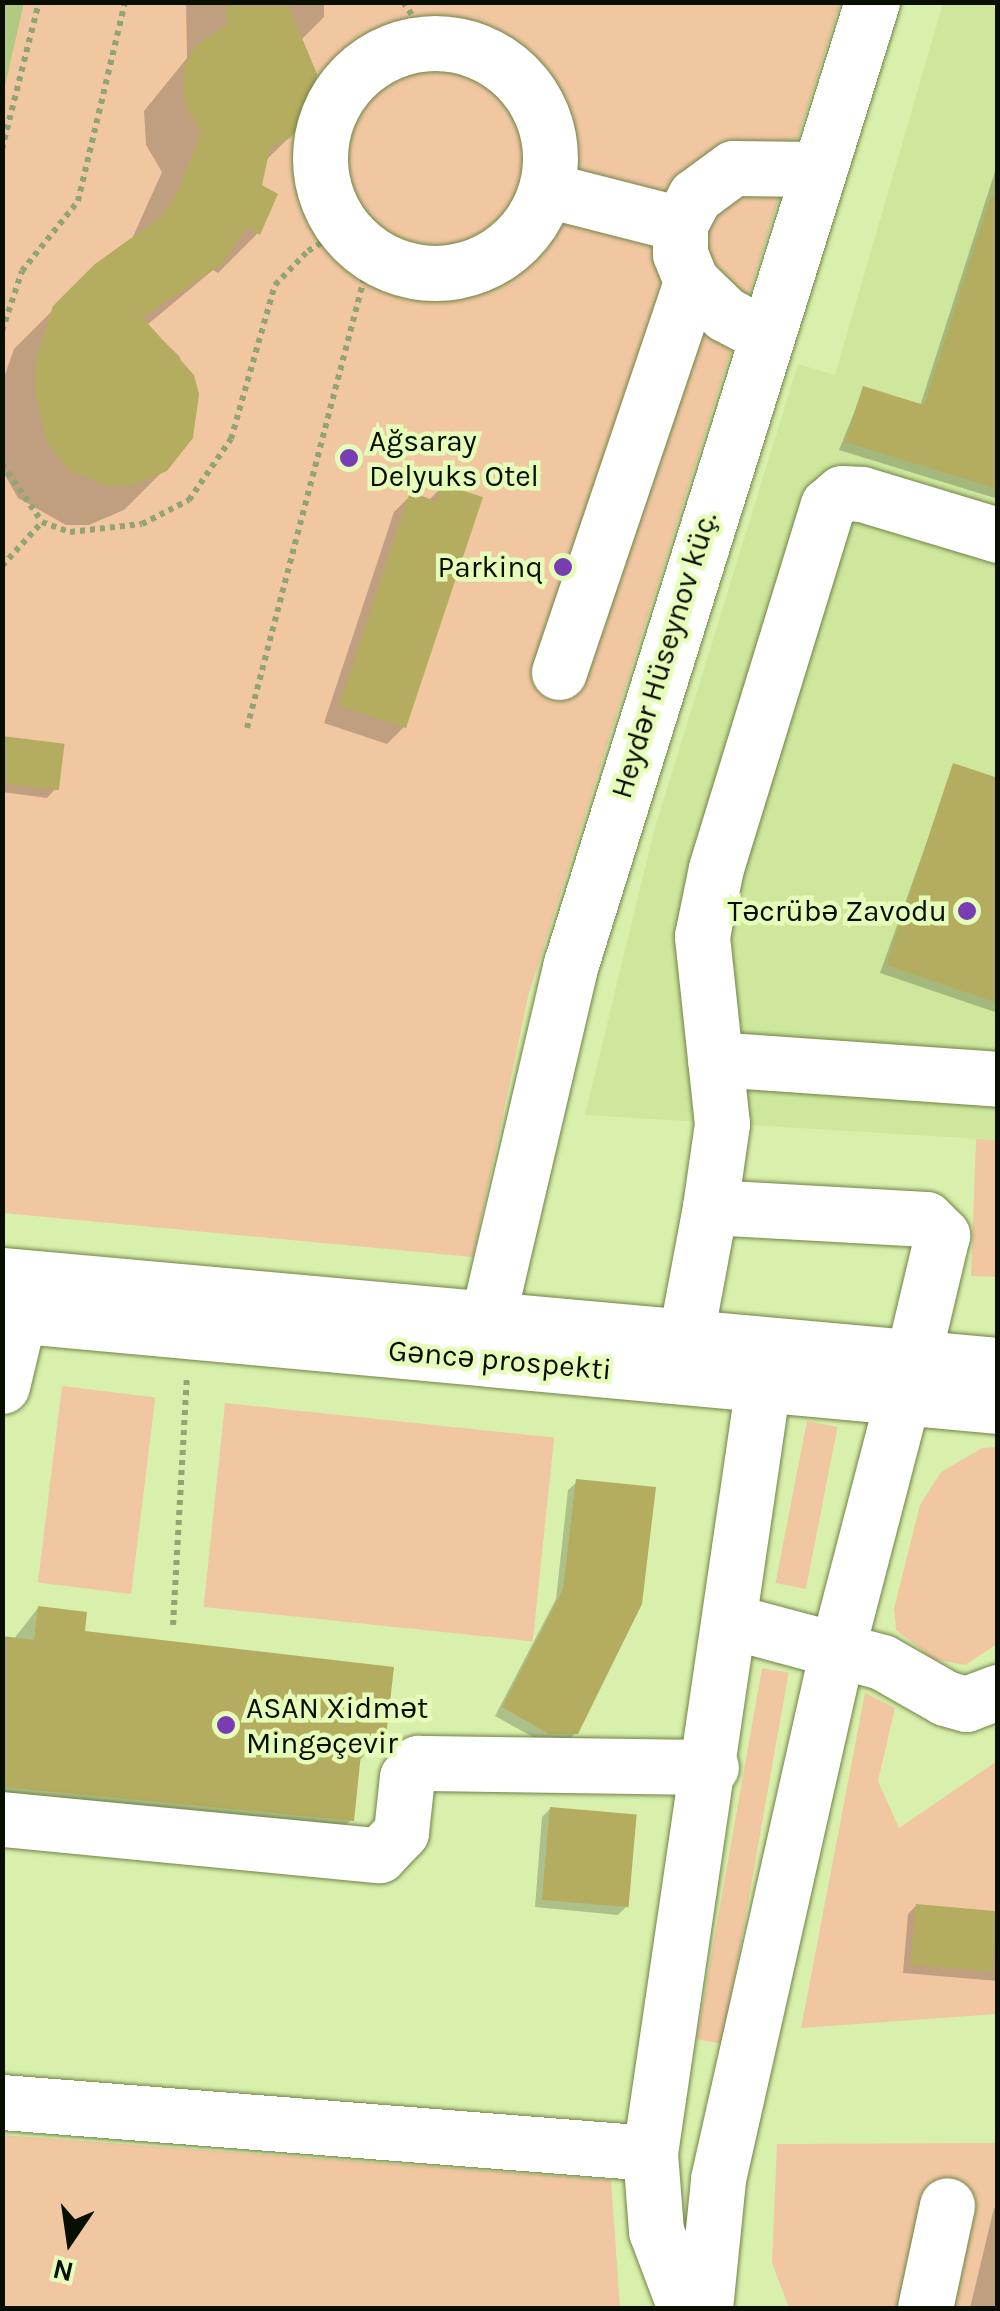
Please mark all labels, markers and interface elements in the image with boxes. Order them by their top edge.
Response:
place label: Ağsaray Delyuks Otel [369,423,539,494]
marker: Ağsaray Delyuks Otel [338,447,360,469]
street label: Heydər Hüseynov küç. [603,507,725,803]
place label: Parkinq [438,549,543,585]
marker: Parkinq [552,556,574,578]
place label: Təcrübə Zavodu [728,893,947,929]
marker: Təcrübə Zavodu [956,900,978,922]
street label: Gəncə prospekti [387,1332,613,1388]
place label: ASAN Xidmət Mingəçevir [246,1690,428,1760]
marker: ASAN Xidmət Mingəçevir [215,1714,237,1736]
north arrow [20,2191,120,2291]
text: N [50,2252,77,2289]

